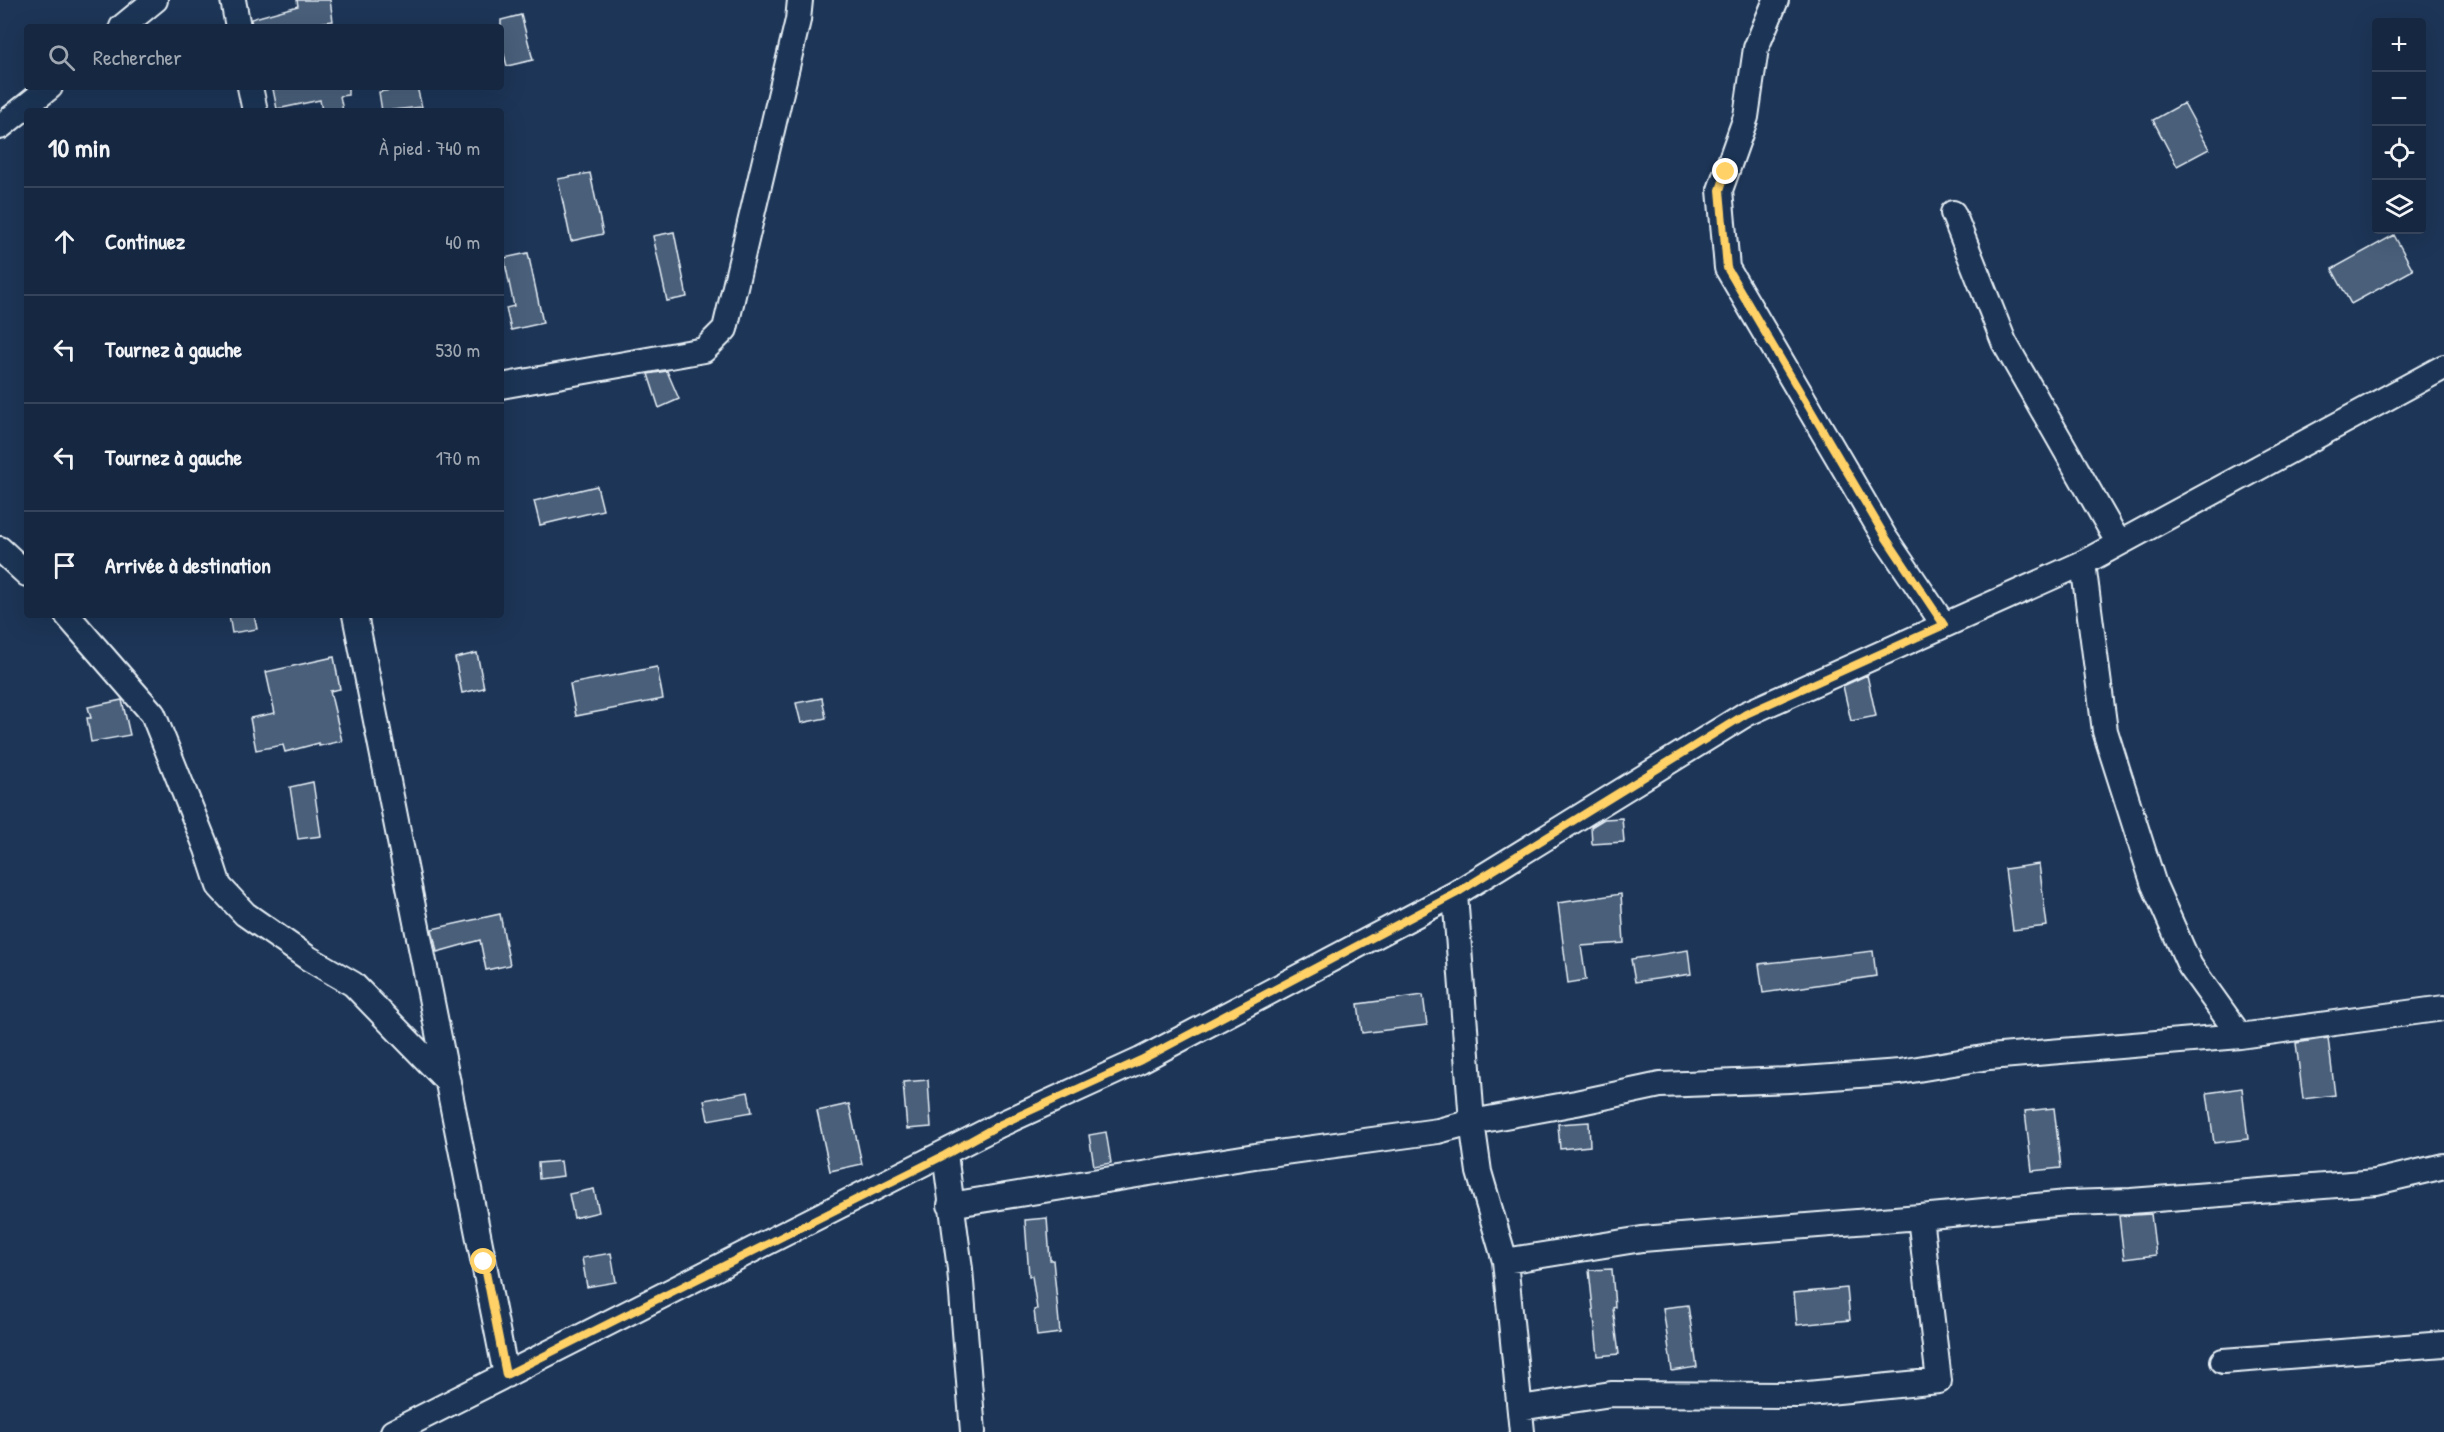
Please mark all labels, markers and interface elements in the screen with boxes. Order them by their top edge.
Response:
map controls [2372,18,2426,234]
button: + [2372,18,2426,72]
search box [24,24,504,90]
icon: search [45,41,78,74]
text: Rechercher [93,42,182,72]
button: − [2372,72,2426,126]
button: locate [2372,126,2426,180]
text: 10 min [48,130,110,165]
text: À pied · 740 m [379,134,480,161]
route end [1712,158,1738,184]
button: layers [2372,180,2426,234]
icon: ahead [48,225,81,258]
text: Continuez [105,226,185,256]
text: 40 m [445,228,480,255]
icon: left [48,333,81,366]
text: Tournez à gauche [105,334,242,364]
text: 530 m [435,336,480,363]
icon: left [48,441,81,474]
text: Tournez à gauche [105,442,242,472]
text: 170 m [436,444,480,471]
icon: arrive [48,549,81,582]
text: Arrivée à destination [105,550,271,580]
route start [470,1248,496,1274]

